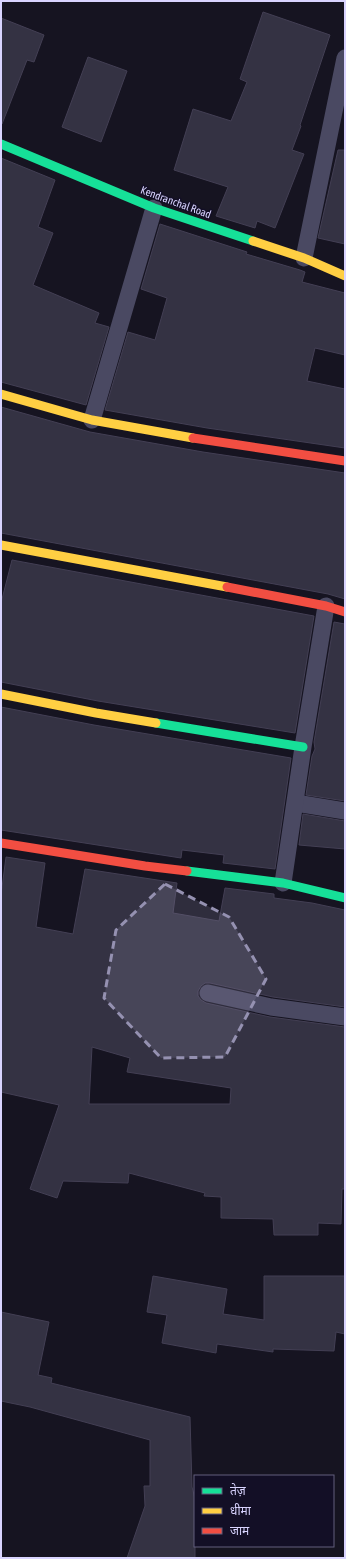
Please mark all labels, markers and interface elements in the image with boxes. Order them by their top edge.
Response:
street label: Kendranchal Road [139,184,213,220]
legend [194,1475,334,1547]
text: तेज़ [230,1483,247,1498]
text: धीमा [230,1503,252,1518]
text: जाम [230,1524,250,1538]

